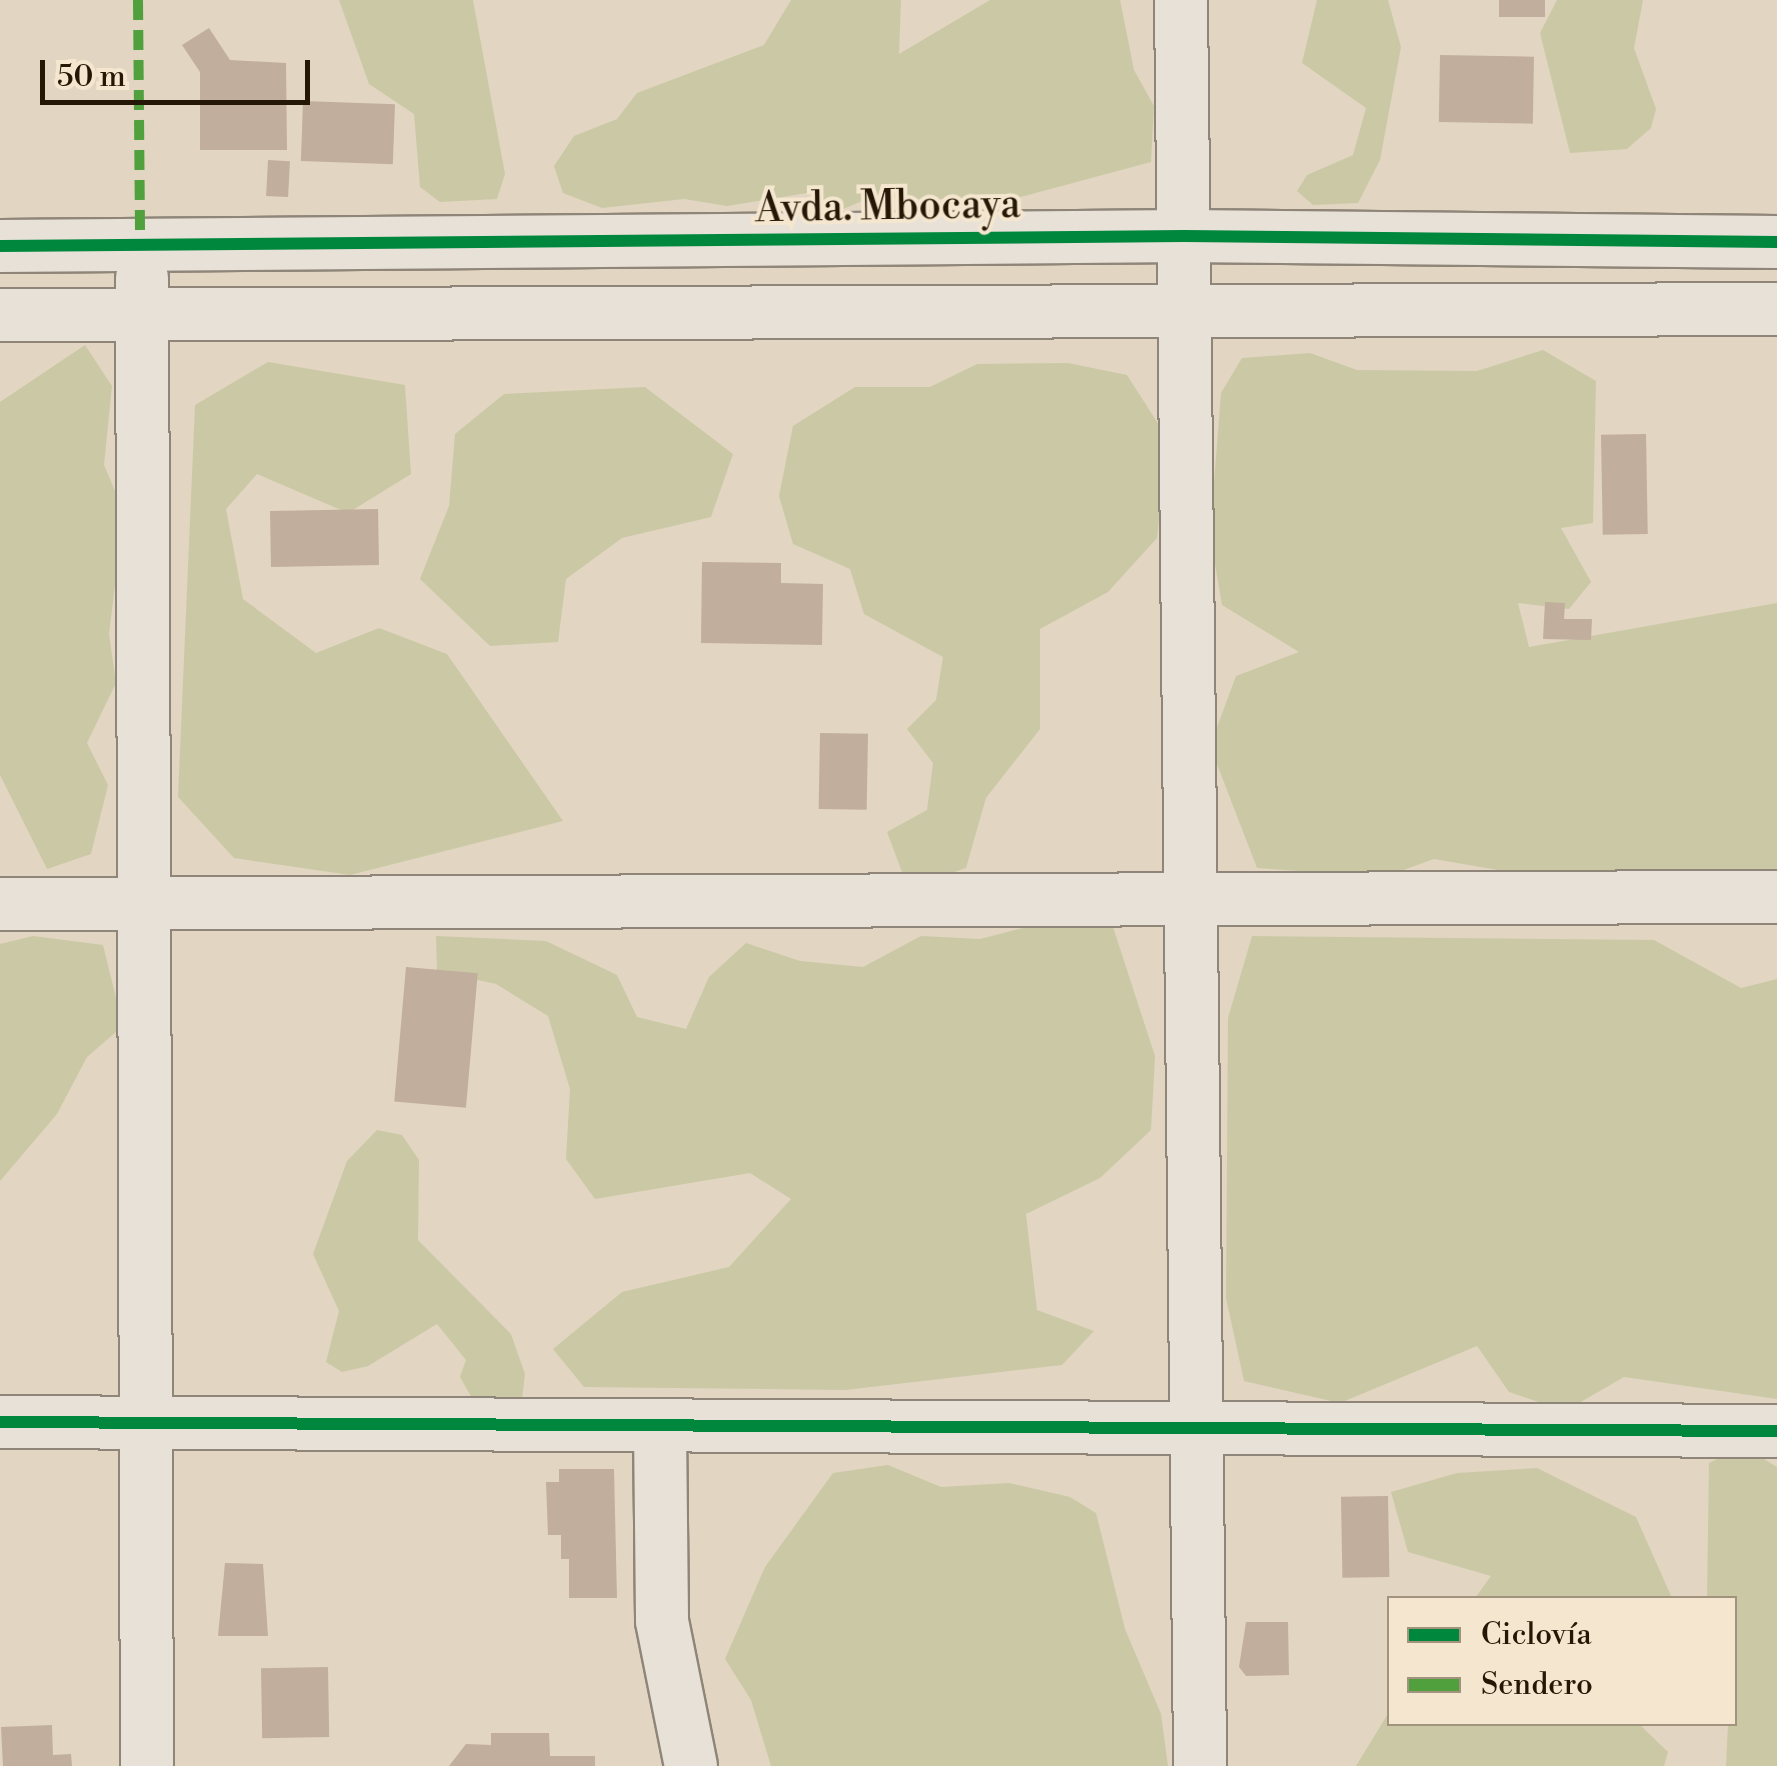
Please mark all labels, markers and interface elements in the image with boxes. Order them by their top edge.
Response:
scale bar [45,40,315,102]
text: 50 m [57,58,126,96]
street label: Avda. Mbocaya [755,181,1021,233]
legend [1387,1596,1737,1726]
text: Ciclovía [1481,1616,1592,1654]
text: Sendero [1481,1666,1593,1704]

